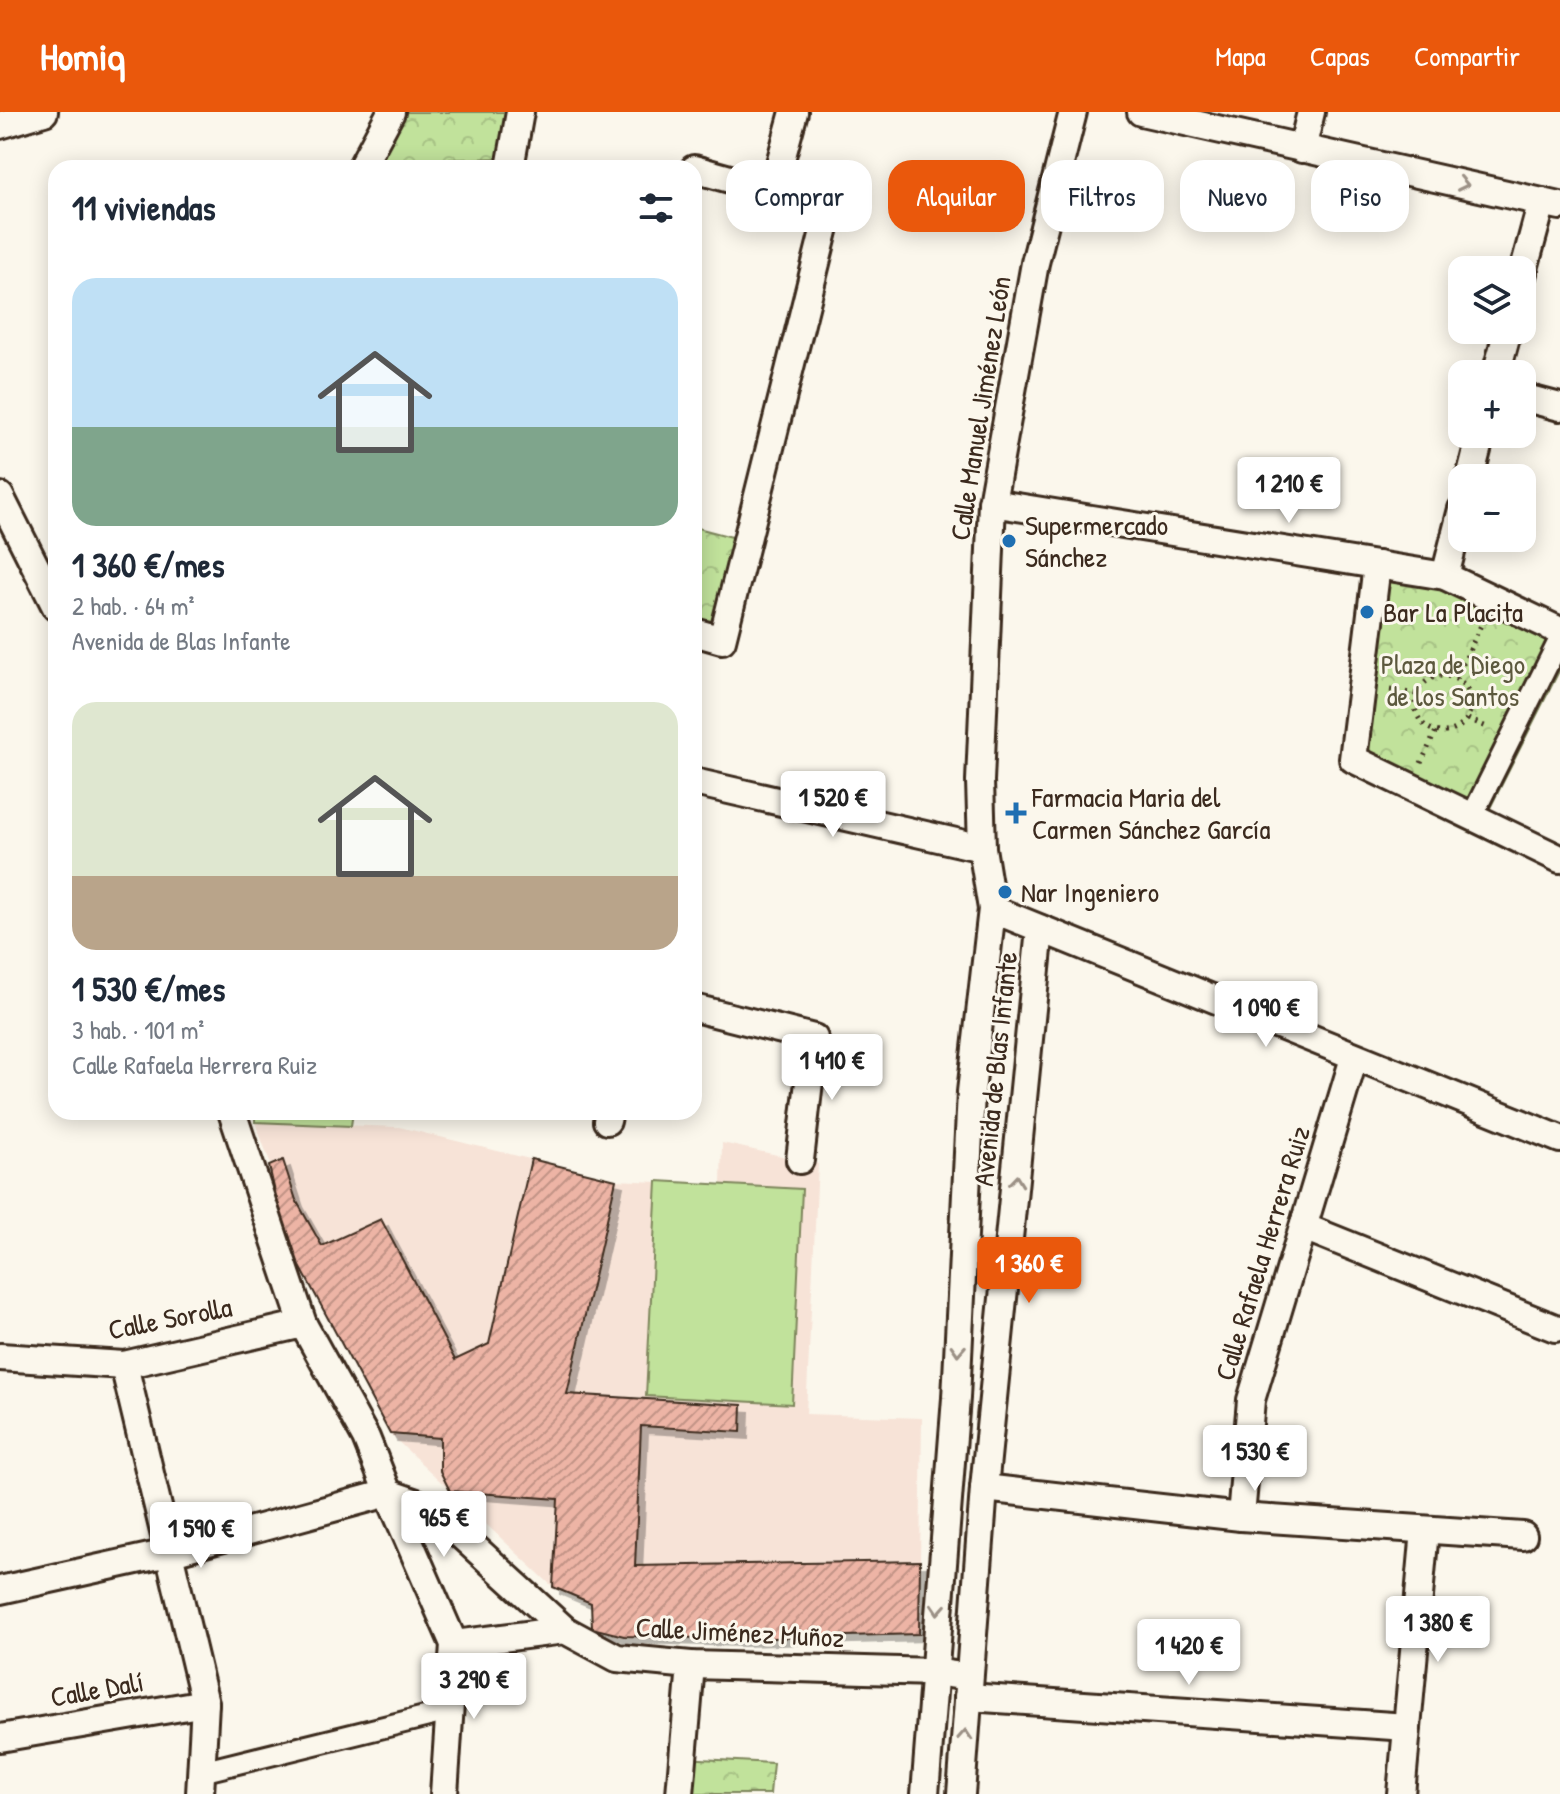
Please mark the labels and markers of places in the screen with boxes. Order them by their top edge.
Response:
pin: 1 210 € [1215,457,1363,525]
place label: Supermercado Sánchez [1025,506,1168,576]
marker: Supermercado Sánchez [1000,532,1018,550]
place label: Bar La Placita [1383,593,1523,631]
marker: Bar La Placita [1358,603,1376,621]
pin: 1 520 € [759,771,907,839]
place label: Farmacia Maria del Carmen Sánchez García [1031,778,1270,848]
marker: Farmacia Maria del Carmen Sánchez García [1007,804,1025,822]
place label: Nar Ingeniero [1021,873,1159,911]
marker: Nar Ingeniero [996,883,1014,901]
pin: 1 090 € [1192,981,1340,1049]
pin: 1 410 € [758,1034,906,1102]
pin: 1 360 € [955,1237,1103,1305]
pin: 1 530 € [1181,1425,1329,1493]
pin: 965 € [388,1491,500,1559]
pin: 1 590 € [127,1502,275,1570]
pin: 1 380 € [1364,1596,1512,1664]
pin: 1 420 € [1115,1619,1263,1687]
pin: 3 290 € [400,1653,548,1721]

